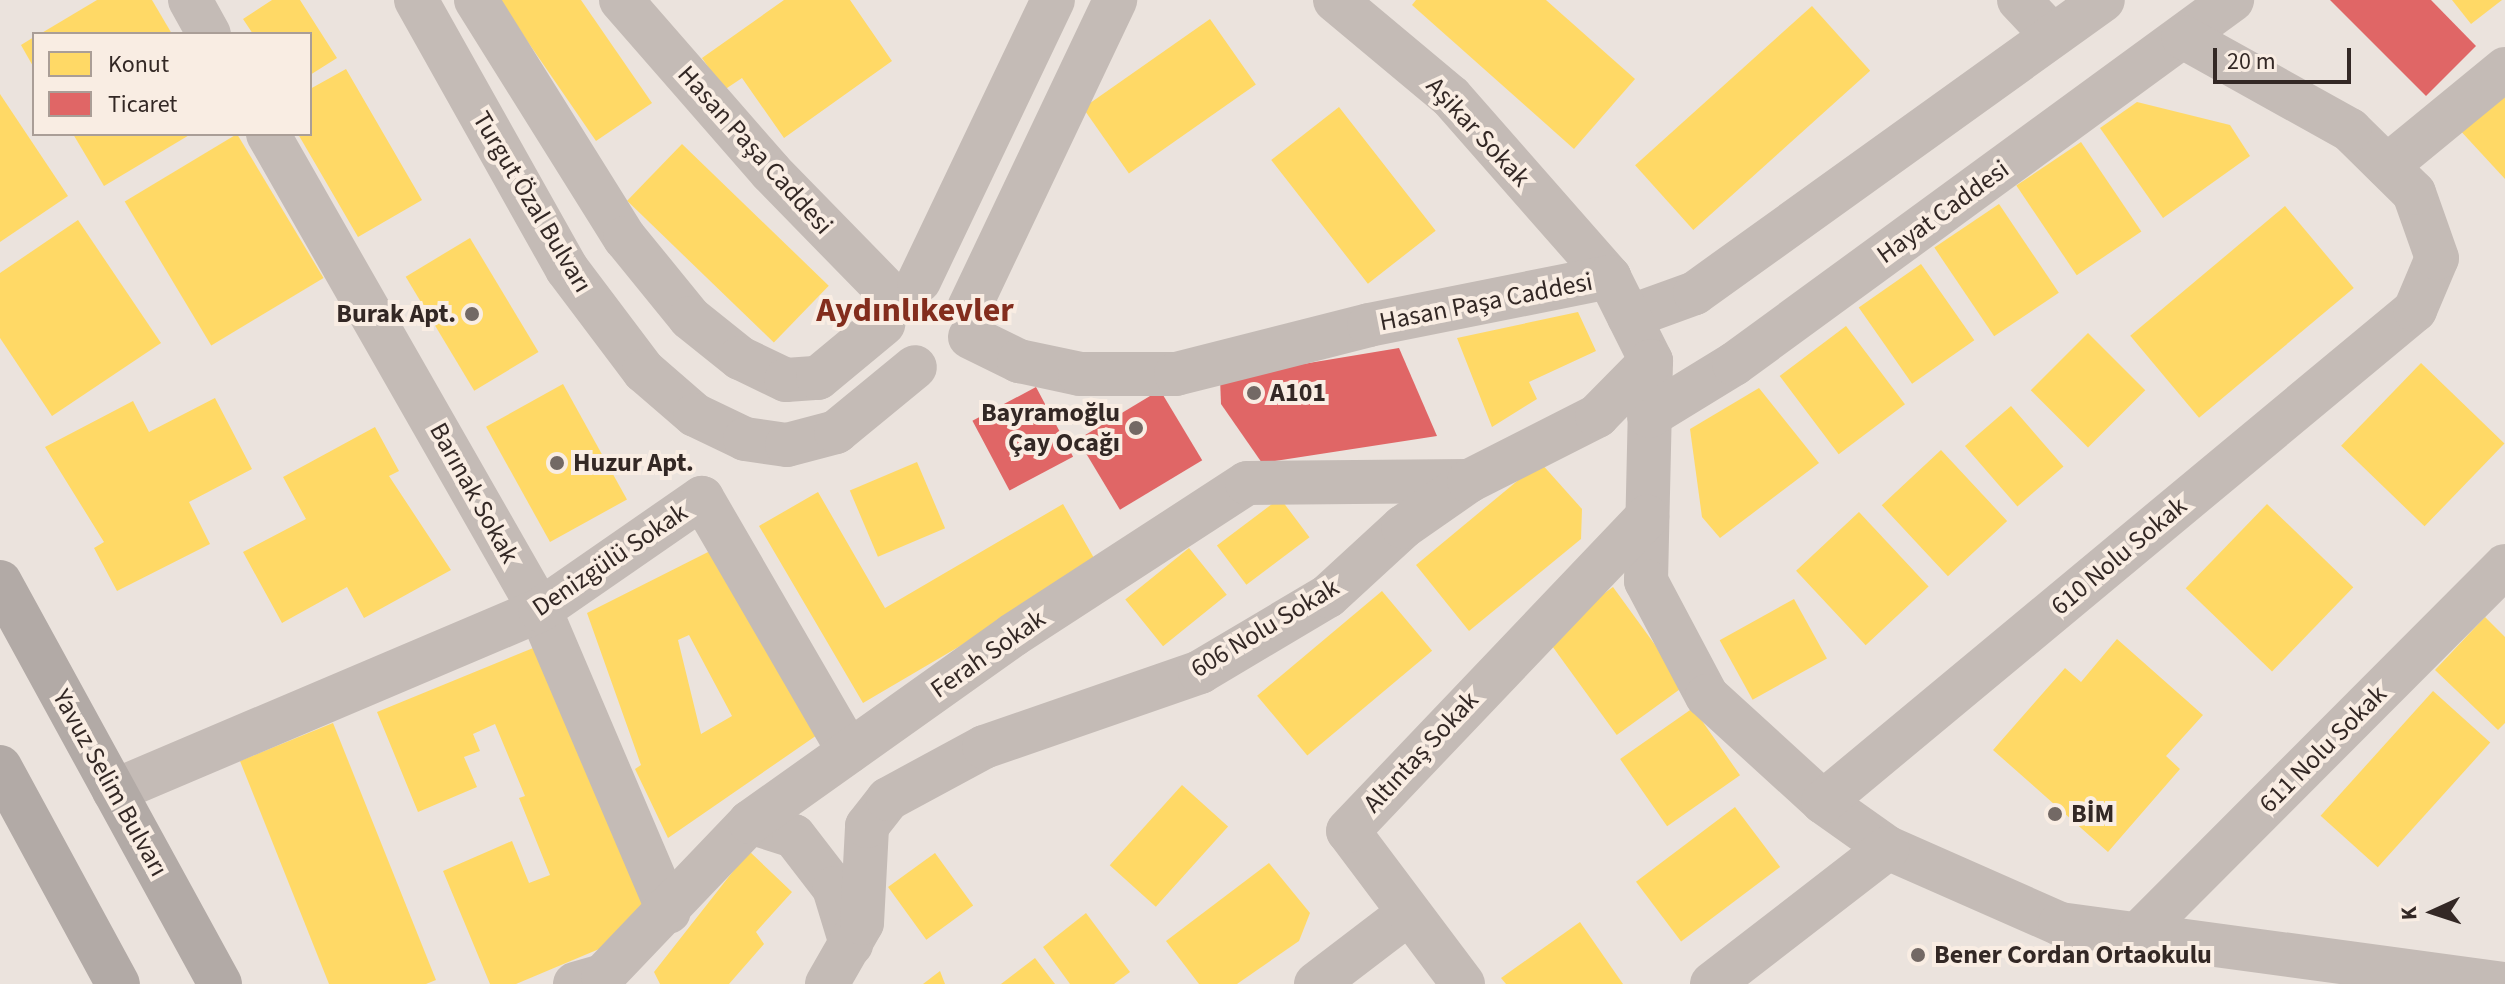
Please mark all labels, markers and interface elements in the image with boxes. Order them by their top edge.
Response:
legend [32,32,312,136]
scale bar [2217,32,2355,82]
text: 20 m [2227,44,2276,79]
text: Konut [108,47,169,82]
street label: Hasan Paşa Caddesi [671,59,839,241]
street label: Aşikar Sokak [1419,71,1537,193]
text: Ticaret [108,87,177,122]
street label: Turgut Özal Bulvarı [466,106,598,298]
street label: Hayat Caddesi [1871,154,2015,270]
street label: Hasan Paşa Caddesi [1377,266,1595,338]
district label: Aydınlıkevler [816,291,1014,331]
place label: Burak Apt. [336,298,456,330]
marker: Burak Apt. [463,305,481,323]
place label: A101 [1270,377,1326,409]
marker: A101 [1245,384,1263,402]
place label: Bayramoğlu Çay Ocağı [981,397,1120,458]
street label: Barınak Sokak [423,417,525,569]
marker: Bayramoğlu Çay Ocağı [1127,419,1145,437]
place label: Huzur Apt. [573,447,694,479]
marker: Huzur Apt. [548,454,566,472]
street label: 610 Nolu Sokak [2045,490,2193,622]
street label: Denizgülü Sokak [527,497,693,623]
street label: 606 Nolu Sokak [1185,572,1345,684]
street label: Ferah Sokak [925,603,1051,705]
street label: 611 Nolu Sokak [2253,679,2393,819]
street label: Yavuz Selim Bulvarı [46,684,174,882]
street label: Altıntaş Sokak [1357,685,1485,819]
place label: BİM [2071,798,2114,830]
marker: BİM [2046,805,2064,823]
north arrow [2393,872,2473,952]
text: K [2393,906,2425,921]
place label: Bener Cordan Ortaokulu [1934,939,2212,971]
marker: Bener Cordan Ortaokulu [1909,946,1927,964]

